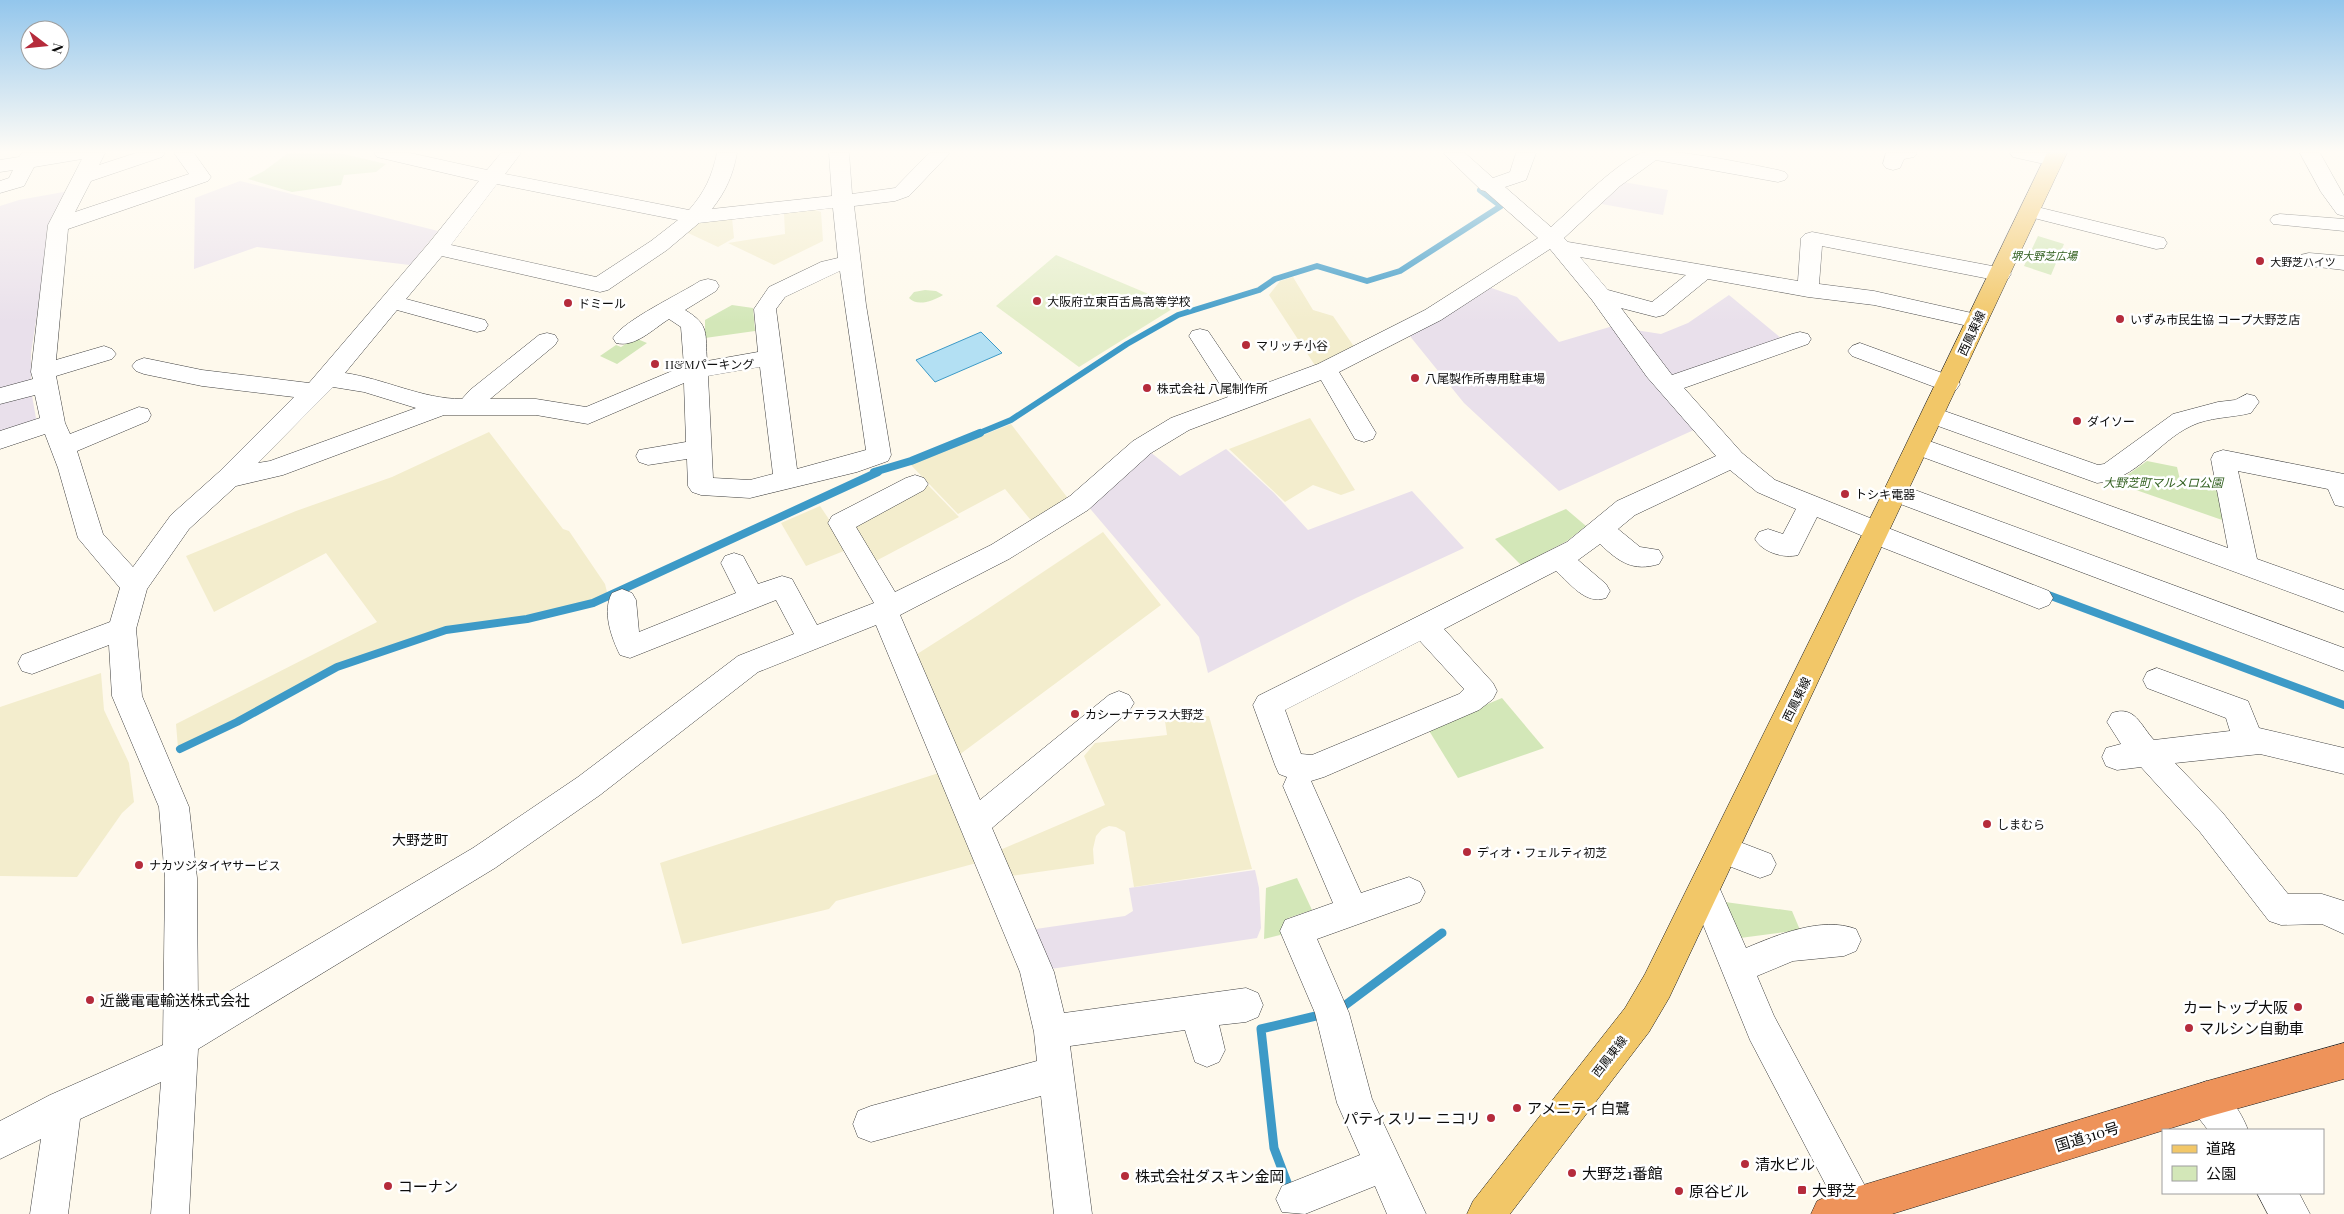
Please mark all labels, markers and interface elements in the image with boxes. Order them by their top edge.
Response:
north arrow [20,20,70,70]
text: N [47,41,69,56]
park label: 堺大野芝広場 [2011,248,2079,263]
place label: 大野芝ハイツ [2270,254,2336,269]
marker: 大野芝ハイツ [2254,255,2266,267]
place label: 大阪府立東百舌鳥高等学校 [1047,293,1191,309]
place label: ドミール [578,295,626,311]
marker: 大阪府立東百舌鳥高等学校 [1031,295,1043,307]
marker: ドミール [562,297,574,309]
street label: 西鳳東線 [1954,308,1988,358]
place label: いずみ市民生協 コープ大野芝店 [2130,311,2300,327]
marker: いずみ市民生協 コープ大野芝店 [2114,313,2126,325]
place label: マリッチ小谷 [1256,337,1328,353]
marker: マリッチ小谷 [1240,339,1252,351]
place label: H&Mパーキング [665,356,754,372]
marker: H&Mパーキング [649,358,661,370]
place label: 八尾製作所専用駐車場 [1425,370,1545,386]
marker: 八尾製作所専用駐車場 [1409,372,1421,384]
place label: 株式会社 八尾制作所 [1157,380,1268,396]
marker: 株式会社 八尾制作所 [1141,382,1153,394]
place label: ダイソー [2087,413,2135,429]
marker: ダイソー [2071,415,2083,427]
park label: 大野芝町マルメロ公園 [2103,474,2225,490]
place label: トシキ電器 [1855,486,1915,502]
marker: トシキ電器 [1839,488,1851,500]
street label: 西鳳東線 [1778,674,1814,724]
place label: カシーナテラス大野芝 [1085,706,1205,722]
marker: カシーナテラス大野芝 [1069,708,1081,720]
place label: しまむら [1997,816,2045,832]
marker: しまむら [1981,818,1993,830]
district label: 大野芝町 [392,830,448,849]
place label: ディオ・フェルティ初芝 [1477,844,1607,860]
marker: ディオ・フェルティ初芝 [1461,846,1473,858]
place label: ナカツジタイヤサービス [149,857,280,873]
marker: ナカツジタイヤサービス [133,859,145,871]
place label: 近畿電電輸送株式会社 [100,990,250,1010]
marker: 近畿電電輸送株式会社 [84,994,96,1006]
place label: カートップ大阪 [2183,997,2288,1017]
marker: カートップ大阪 [2292,1001,2304,1013]
place label: マルシン自動車 [2199,1018,2304,1038]
marker: マルシン自動車 [2183,1022,2195,1034]
street label: 西鳳東線 [1588,1032,1630,1080]
place label: アメニティ白鷺 [1527,1098,1630,1118]
marker: アメニティ白鷺 [1511,1102,1523,1114]
place label: パティスリー ニコリ [1343,1108,1481,1128]
marker: パティスリー ニコリ [1485,1112,1497,1124]
street label: 国道310号 [2052,1117,2122,1155]
legend [2162,1129,2324,1194]
text: 道路 [2206,1138,2236,1158]
place label: 清水ビル [1755,1154,1815,1174]
marker: 清水ビル [1739,1158,1751,1170]
place label: 大野芝1番館 [1582,1163,1663,1183]
text: 公園 [2206,1163,2236,1183]
place label: 株式会社ダスキン金岡 [1135,1166,1285,1186]
marker: 大野芝1番館 [1566,1167,1578,1179]
marker: 株式会社ダスキン金岡 [1119,1170,1131,1182]
place label: コーナン [398,1176,458,1196]
marker: コーナン [382,1180,394,1192]
place label: 大野芝 [1812,1180,1857,1200]
place label: 原谷ビル [1689,1181,1749,1201]
marker: 大野芝 [1796,1184,1808,1196]
marker: 原谷ビル [1673,1185,1685,1197]

